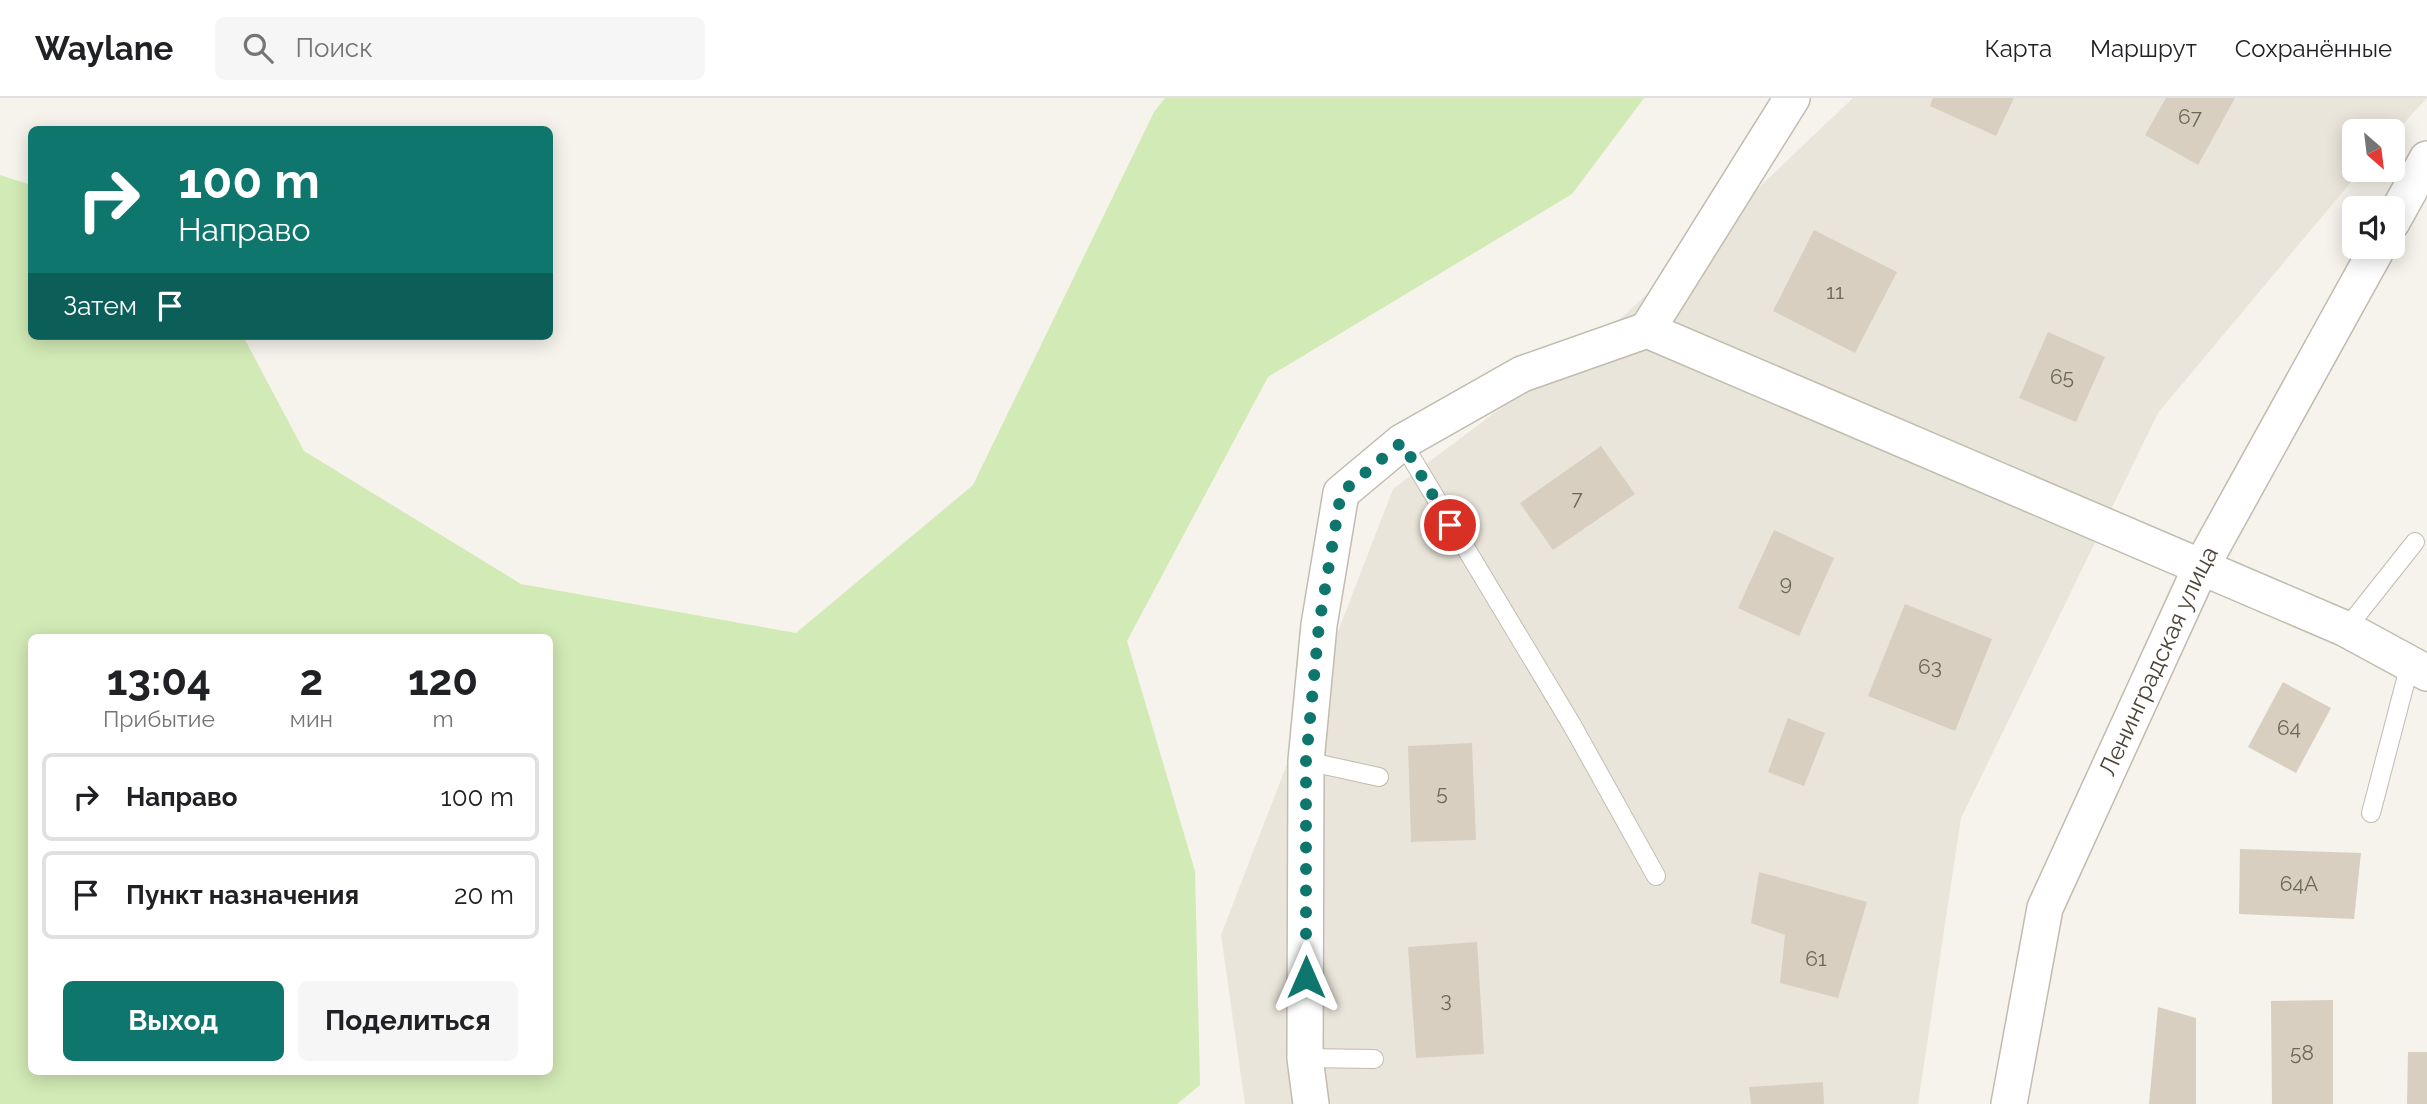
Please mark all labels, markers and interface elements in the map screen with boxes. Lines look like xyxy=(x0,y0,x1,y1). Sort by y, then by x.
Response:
search box xyxy=(215,17,705,80)
text: Waylane xyxy=(35,29,173,68)
icon: search xyxy=(239,29,277,67)
text: Поиск xyxy=(295,33,373,63)
text: Карта xyxy=(1984,34,2052,63)
text: Маршрут xyxy=(2090,34,2197,63)
text: Сохранённые xyxy=(2235,34,2392,63)
house number: 67 xyxy=(2178,104,2203,129)
north arrow xyxy=(2342,119,2404,182)
map controls xyxy=(2342,119,2405,259)
text: 100 m xyxy=(178,152,320,209)
icon: right xyxy=(63,154,154,245)
button: sound xyxy=(2342,196,2405,259)
text: Направо xyxy=(178,211,310,248)
house number: 11 xyxy=(1826,279,1844,304)
icon: arrive xyxy=(151,287,189,325)
text: Затем xyxy=(63,291,137,321)
house number: 65 xyxy=(2050,364,2074,389)
house number: 7 xyxy=(1571,485,1583,510)
pin xyxy=(1420,495,1480,555)
icon: arrive xyxy=(1431,506,1469,544)
street label: Ленинградская улица xyxy=(2092,541,2224,780)
house number: 9 xyxy=(1780,570,1792,595)
house number: 63 xyxy=(1918,654,1942,679)
text: 13:04 xyxy=(107,656,211,705)
text: 2 xyxy=(300,656,323,705)
text: 120 xyxy=(408,656,478,705)
text: Прибытие xyxy=(103,705,215,732)
text: мин xyxy=(290,705,333,732)
text: m xyxy=(432,705,454,732)
house number: 64 xyxy=(2277,715,2301,740)
icon: right xyxy=(67,778,105,816)
house number: 5 xyxy=(1436,780,1448,805)
text: Направо xyxy=(126,782,237,812)
text: 100 m xyxy=(441,782,514,812)
house number: 64А xyxy=(2280,871,2318,896)
icon: arrive xyxy=(67,876,105,914)
text: Пункт назначения xyxy=(126,880,359,910)
text: 20 m xyxy=(454,880,514,910)
position arrow xyxy=(1269,940,1343,1014)
house number: 61 xyxy=(1805,946,1827,971)
button: Выход xyxy=(63,981,284,1061)
button: Поделиться xyxy=(298,981,518,1061)
house number: 3 xyxy=(1440,987,1452,1012)
house number: 58 xyxy=(2290,1040,2314,1065)

